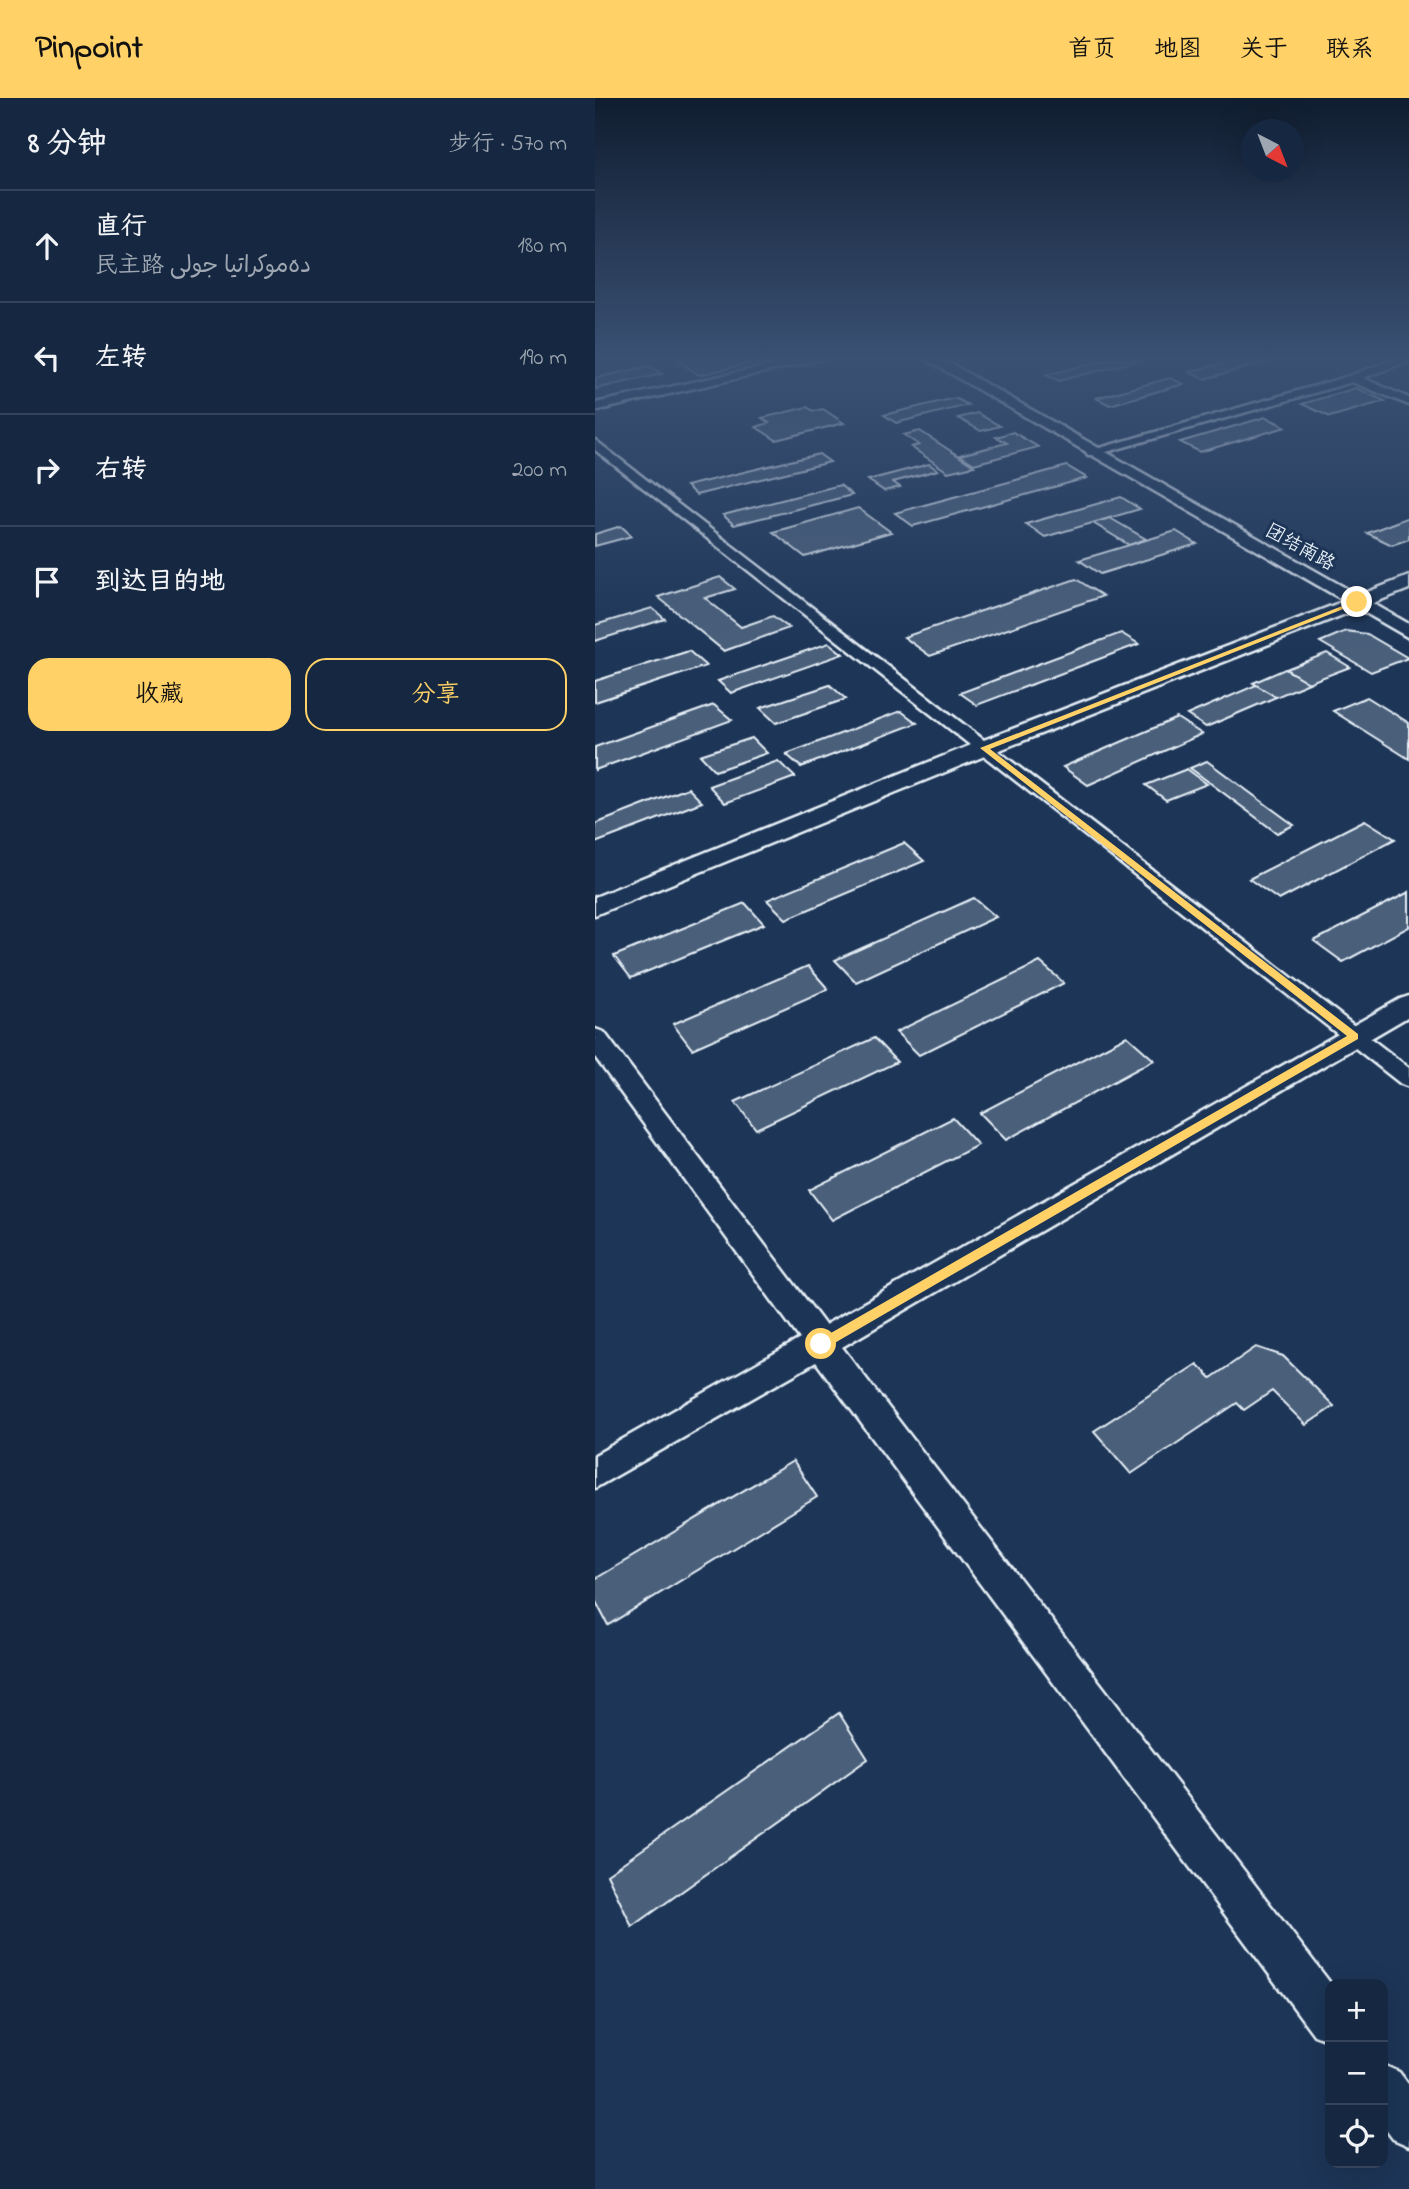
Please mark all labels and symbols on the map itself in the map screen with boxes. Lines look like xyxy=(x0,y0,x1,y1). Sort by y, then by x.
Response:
north arrow xyxy=(1241,119,1304,182)
street label: 团结南路 xyxy=(1260,518,1340,578)
route end xyxy=(1341,586,1372,617)
route start xyxy=(805,1328,836,1359)

